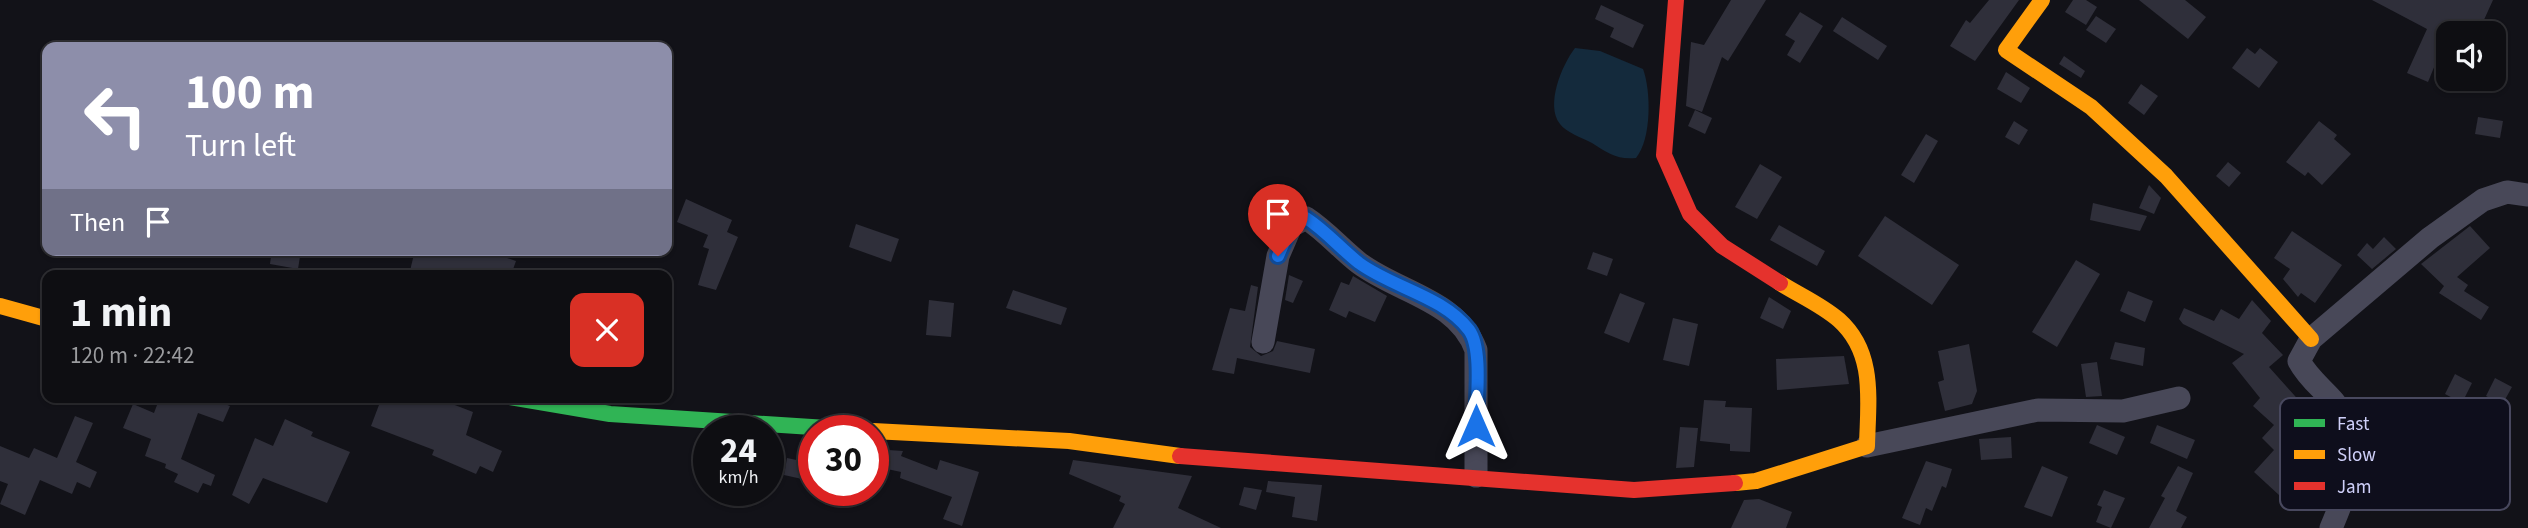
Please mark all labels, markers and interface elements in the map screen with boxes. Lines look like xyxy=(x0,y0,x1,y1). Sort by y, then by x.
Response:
map controls xyxy=(2436,21,2506,91)
button: sound xyxy=(2436,21,2506,91)
text: 100 m xyxy=(185,58,314,128)
icon: left xyxy=(70,70,161,161)
text: Turn left xyxy=(185,123,296,169)
pin xyxy=(1248,184,1308,256)
icon: arrive xyxy=(1259,195,1297,233)
icon: arrive xyxy=(139,203,177,241)
text: Then xyxy=(70,204,125,241)
text: 1 min xyxy=(70,283,172,343)
button: close xyxy=(570,293,644,367)
text: 120 m · 22:42 xyxy=(70,339,194,372)
position arrow xyxy=(1439,389,1513,463)
legend xyxy=(2280,398,2510,510)
text: Fast xyxy=(2337,411,2370,438)
speed limit sign: 30 xyxy=(798,415,889,506)
text: 24 xyxy=(720,426,757,476)
text: Slow xyxy=(2337,442,2376,469)
text: km/h xyxy=(719,465,758,490)
text: Jam xyxy=(2337,474,2371,501)

